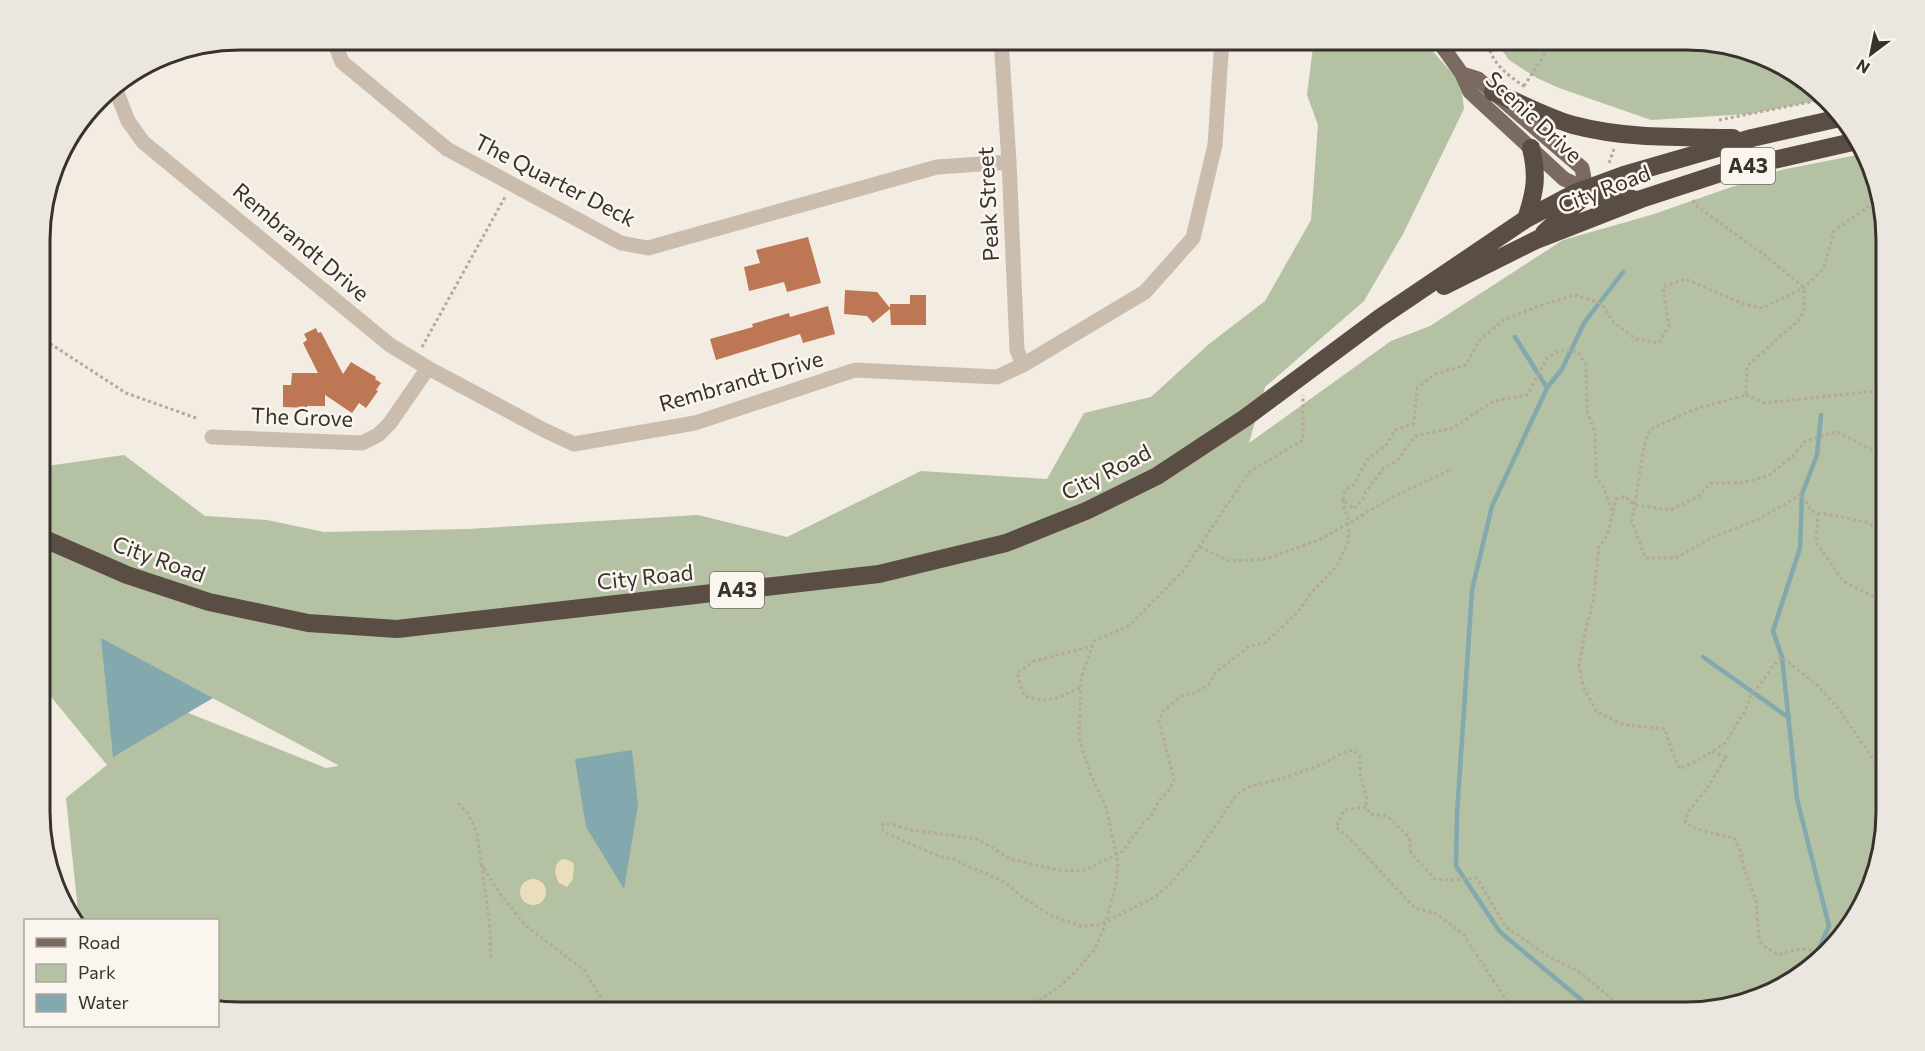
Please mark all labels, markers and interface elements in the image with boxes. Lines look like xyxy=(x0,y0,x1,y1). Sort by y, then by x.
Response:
north arrow xyxy=(1841,24,1901,84)
text: N xyxy=(1853,56,1873,78)
street label: Scenic Drive xyxy=(1481,65,1588,168)
street label: The Quarter Deck xyxy=(470,127,640,232)
street label: Peak Street xyxy=(971,146,1004,262)
road number: A43 xyxy=(1721,148,1775,184)
street label: City Road xyxy=(1554,159,1654,218)
street label: Rembrandt Drive xyxy=(228,177,375,306)
street label: Rembrandt Drive xyxy=(656,344,826,417)
street label: The Grove xyxy=(250,401,354,432)
street label: City Road xyxy=(1057,438,1155,506)
street label: City Road xyxy=(109,529,209,588)
street label: City Road xyxy=(595,558,694,595)
road number: A43 xyxy=(710,572,764,608)
legend xyxy=(24,919,219,1027)
text: Road xyxy=(78,931,120,953)
text: Park xyxy=(78,961,116,983)
text: Water xyxy=(78,991,129,1013)

